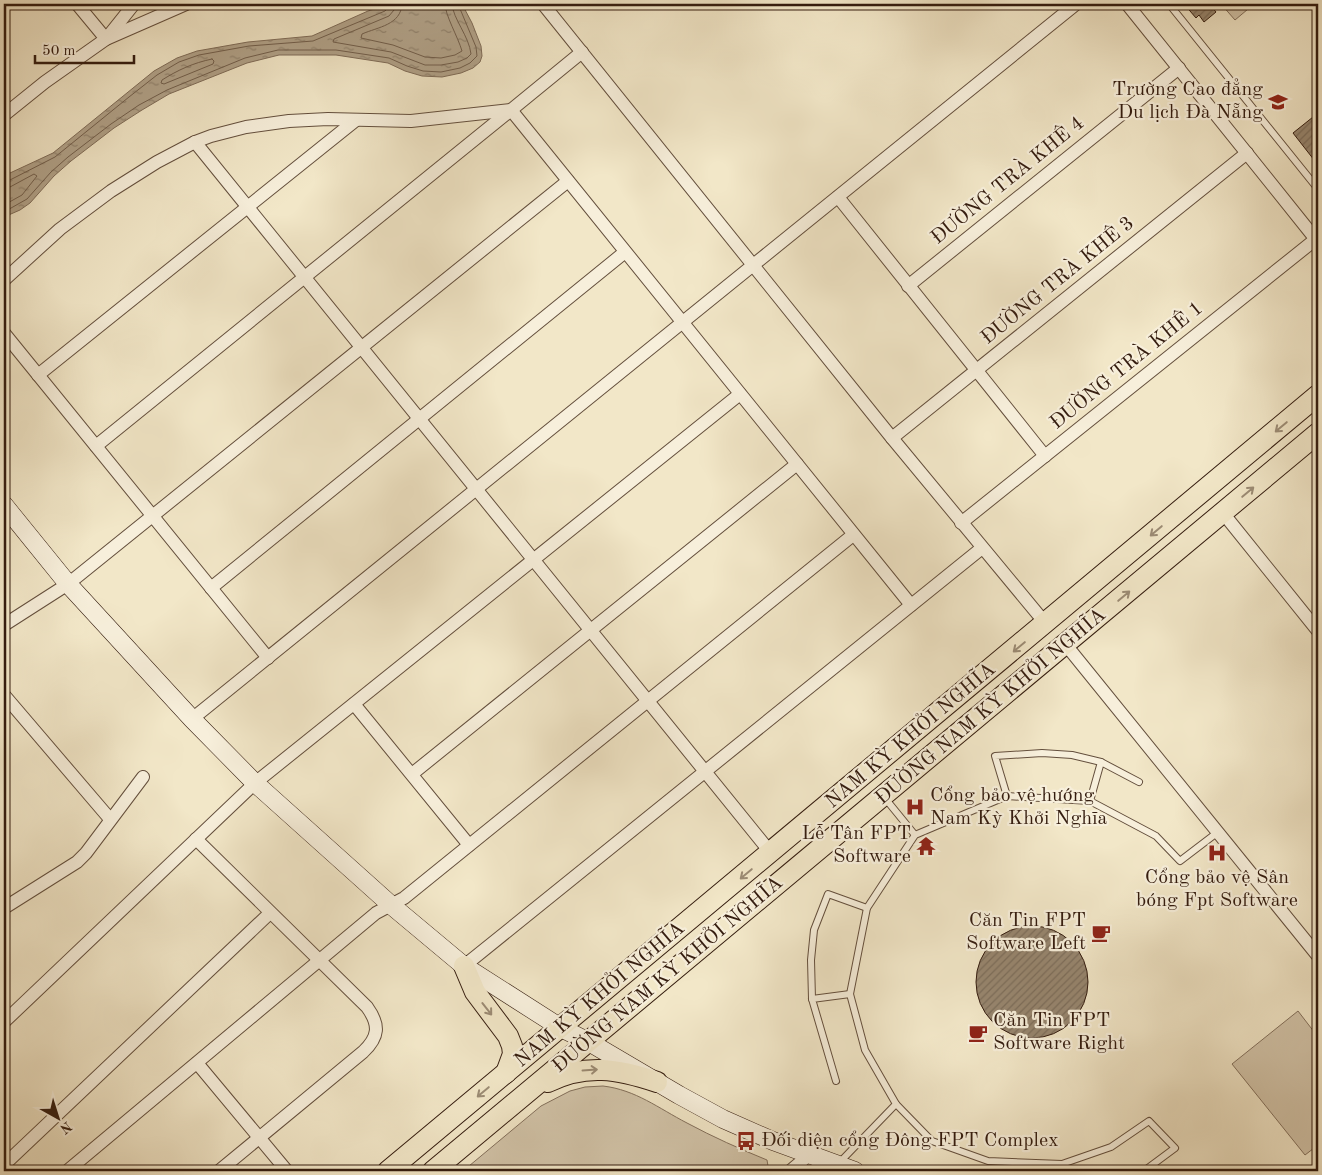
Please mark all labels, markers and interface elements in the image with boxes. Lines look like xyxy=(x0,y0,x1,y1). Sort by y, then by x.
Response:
scale bar xyxy=(35,32,134,64)
text: 50 m xyxy=(42,44,76,59)
place label: Trường Cao đẳng Du lịch Đà Nẵng xyxy=(1112,78,1263,123)
school or university icon: Trường Cao đẳng Du lịch Đà Nẵng xyxy=(1267,91,1289,113)
street label: ĐƯỜNG TRÀ KHÊ 4 xyxy=(925,110,1088,249)
street label: ĐƯỜNG TRÀ KHÊ 3 xyxy=(975,210,1138,349)
street label: ĐƯỜNG TRÀ KHÊ 1 xyxy=(1044,295,1207,434)
one-way arrow xyxy=(1275,421,1288,432)
one-way arrow xyxy=(1242,486,1255,497)
one-way arrow xyxy=(1150,526,1163,537)
one-way arrow xyxy=(1117,590,1130,602)
street label: ĐƯỜNG NAM KỲ KHỞI NGHĨA xyxy=(871,603,1111,811)
one-way arrow xyxy=(1012,641,1025,653)
street label: NAM KỲ KHỞI NGHĨA xyxy=(821,658,1001,814)
place label: Cổng bảo vệ hướng Nam Kỳ Khởi Nghĩa xyxy=(930,785,1107,829)
hospital icon: Cổng bảo vệ hướng Nam Kỳ Khởi Nghĩa xyxy=(904,796,926,818)
place label: Lễ Tân FPT Software xyxy=(802,823,911,867)
temple icon: Lễ Tân FPT Software xyxy=(915,835,937,857)
hospital icon: Cổng bảo vệ Sân bóng Fpt Software xyxy=(1206,842,1228,864)
place label: Cổng bảo vệ Sân bóng Fpt Software xyxy=(1136,867,1298,911)
one-way arrow xyxy=(740,869,753,880)
street label: ĐƯỜNG NAM KỲ KHỞI NGHĨA xyxy=(548,871,788,1079)
place label: Căn Tin FPT Software Left xyxy=(966,911,1086,954)
street label: NAM KỲ KHỞI NGHĨA xyxy=(510,917,690,1073)
cafe icon: Căn Tin FPT Software Left xyxy=(1090,922,1112,944)
one-way arrow xyxy=(482,1002,492,1016)
place label: Căn Tin FPT Software Right xyxy=(993,1011,1125,1054)
cafe icon: Căn Tin FPT Software Right xyxy=(967,1022,989,1044)
one-way arrow xyxy=(581,1066,597,1075)
one-way arrow xyxy=(476,1087,489,1098)
north arrow xyxy=(32,1092,82,1142)
text: N xyxy=(57,1119,74,1136)
bus stop icon: Đối diện cổng Đông FPT Complex xyxy=(735,1130,757,1152)
place label: Đối diện cổng Đông FPT Complex xyxy=(761,1130,1059,1151)

